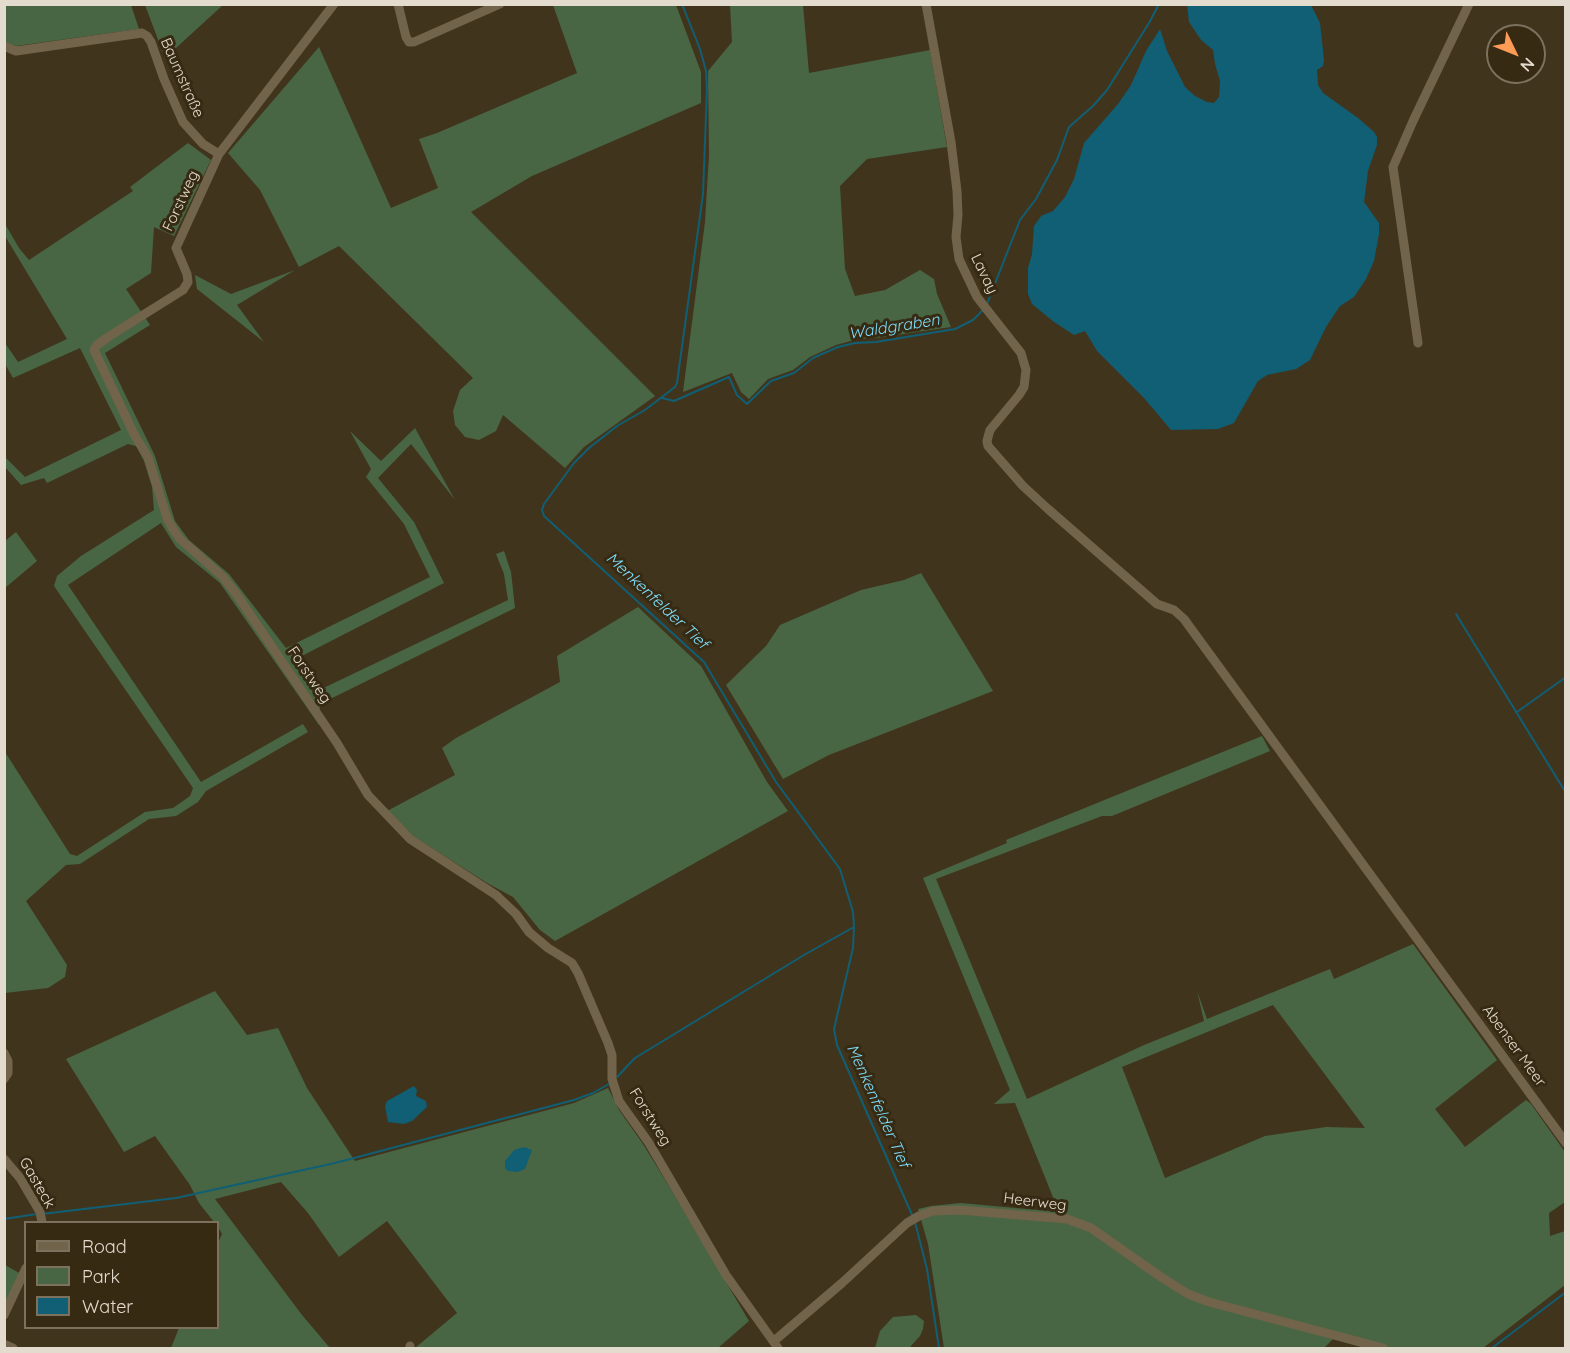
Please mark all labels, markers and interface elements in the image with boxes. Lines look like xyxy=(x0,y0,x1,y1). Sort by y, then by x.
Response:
north arrow xyxy=(1486,24,1546,84)
street label: Baumstraße xyxy=(156,35,208,121)
text: N xyxy=(1516,54,1539,76)
street label: Forstweg xyxy=(159,168,203,234)
street label: Lavay xyxy=(967,251,1001,297)
water label: Waldgraben xyxy=(847,310,941,344)
water label: Menkenfelder Tief xyxy=(602,549,712,653)
street label: Forstweg xyxy=(283,643,335,707)
street label: Abenser Meer xyxy=(1478,1002,1550,1090)
water label: Menkenfelder Tief xyxy=(842,1041,914,1171)
street label: Forstweg xyxy=(625,1085,675,1149)
street label: Gasteck xyxy=(15,1154,59,1212)
street label: Heerweg xyxy=(1002,1189,1068,1215)
legend xyxy=(24,1221,219,1329)
text: Road xyxy=(82,1235,127,1258)
text: Park xyxy=(82,1265,120,1288)
text: Water xyxy=(82,1295,133,1318)

